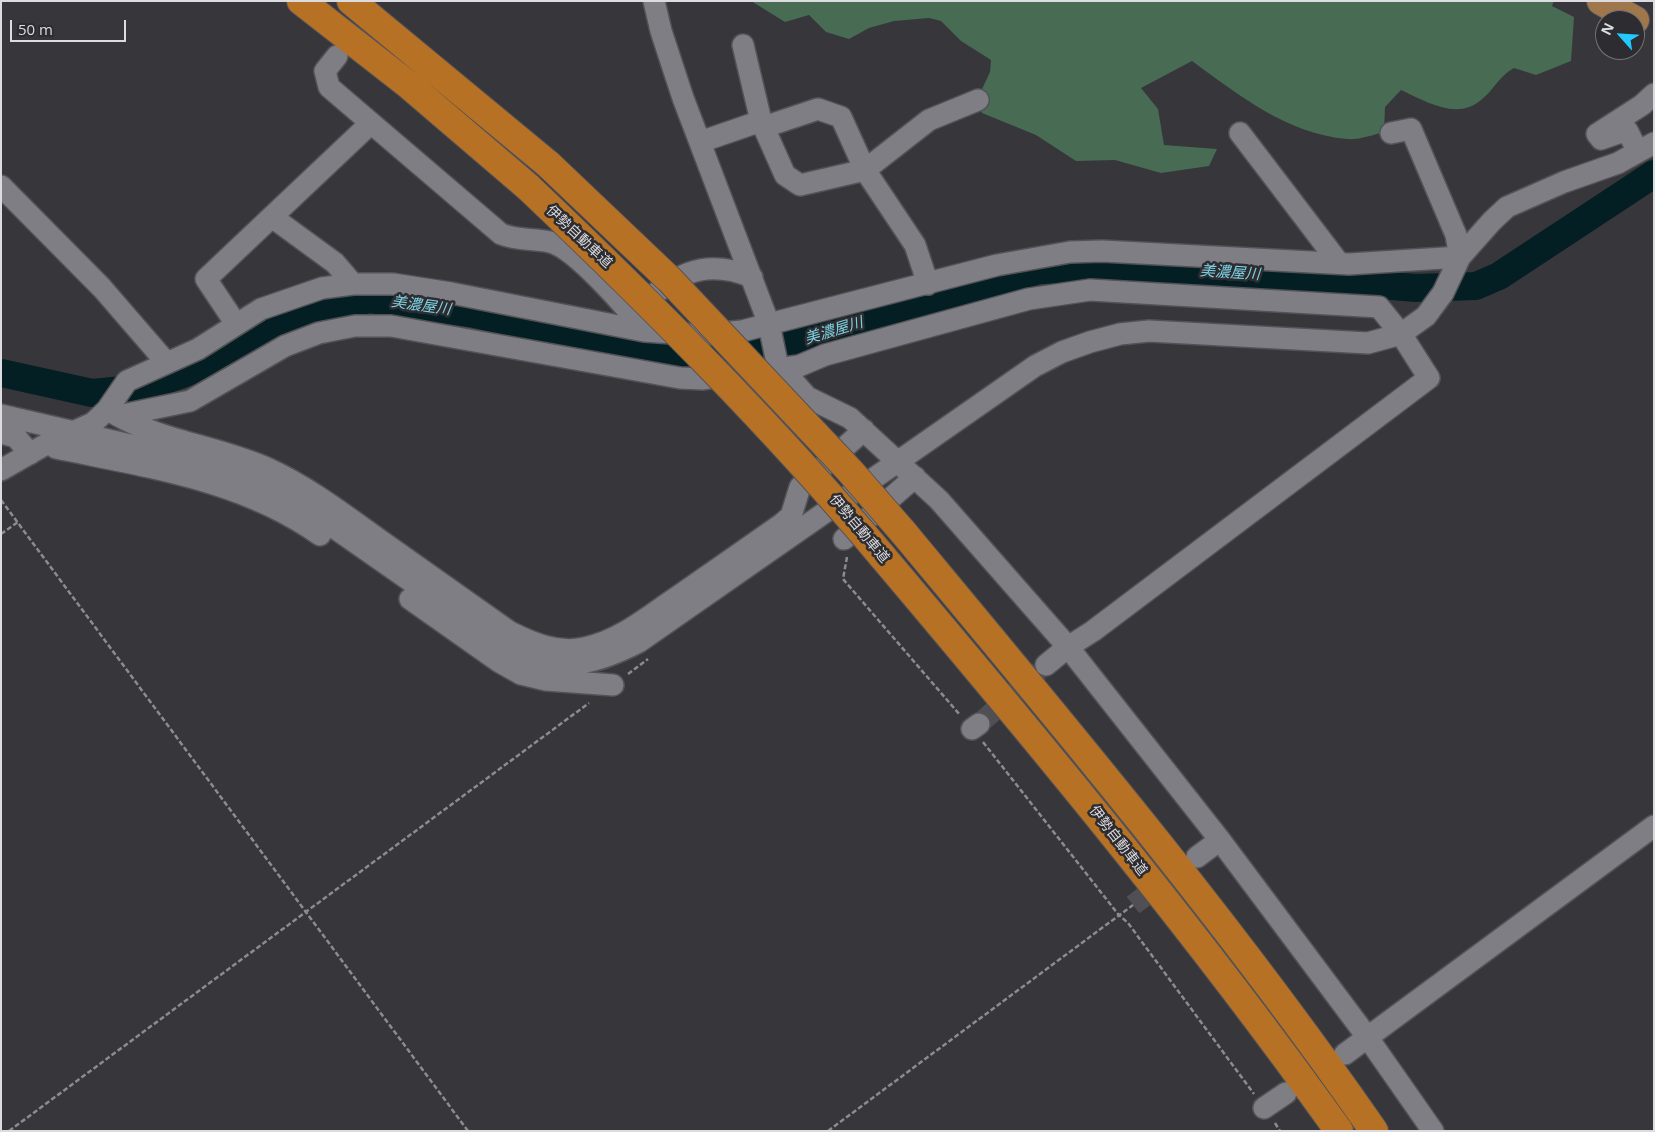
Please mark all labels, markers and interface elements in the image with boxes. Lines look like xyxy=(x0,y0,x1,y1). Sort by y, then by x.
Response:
scale bar xyxy=(12,10,129,42)
north arrow xyxy=(1595,10,1645,60)
text: 50 m xyxy=(18,19,53,39)
text: N xyxy=(1596,19,1618,38)
street label: 伊勢自動車道 xyxy=(543,202,615,272)
water label: 美濃屋川 xyxy=(1199,262,1261,284)
water label: 美濃屋川 xyxy=(390,293,452,319)
water label: 美濃屋川 xyxy=(803,314,865,348)
street label: 伊勢自動車道 xyxy=(826,491,892,567)
street label: 伊勢自動車道 xyxy=(1086,803,1150,879)

